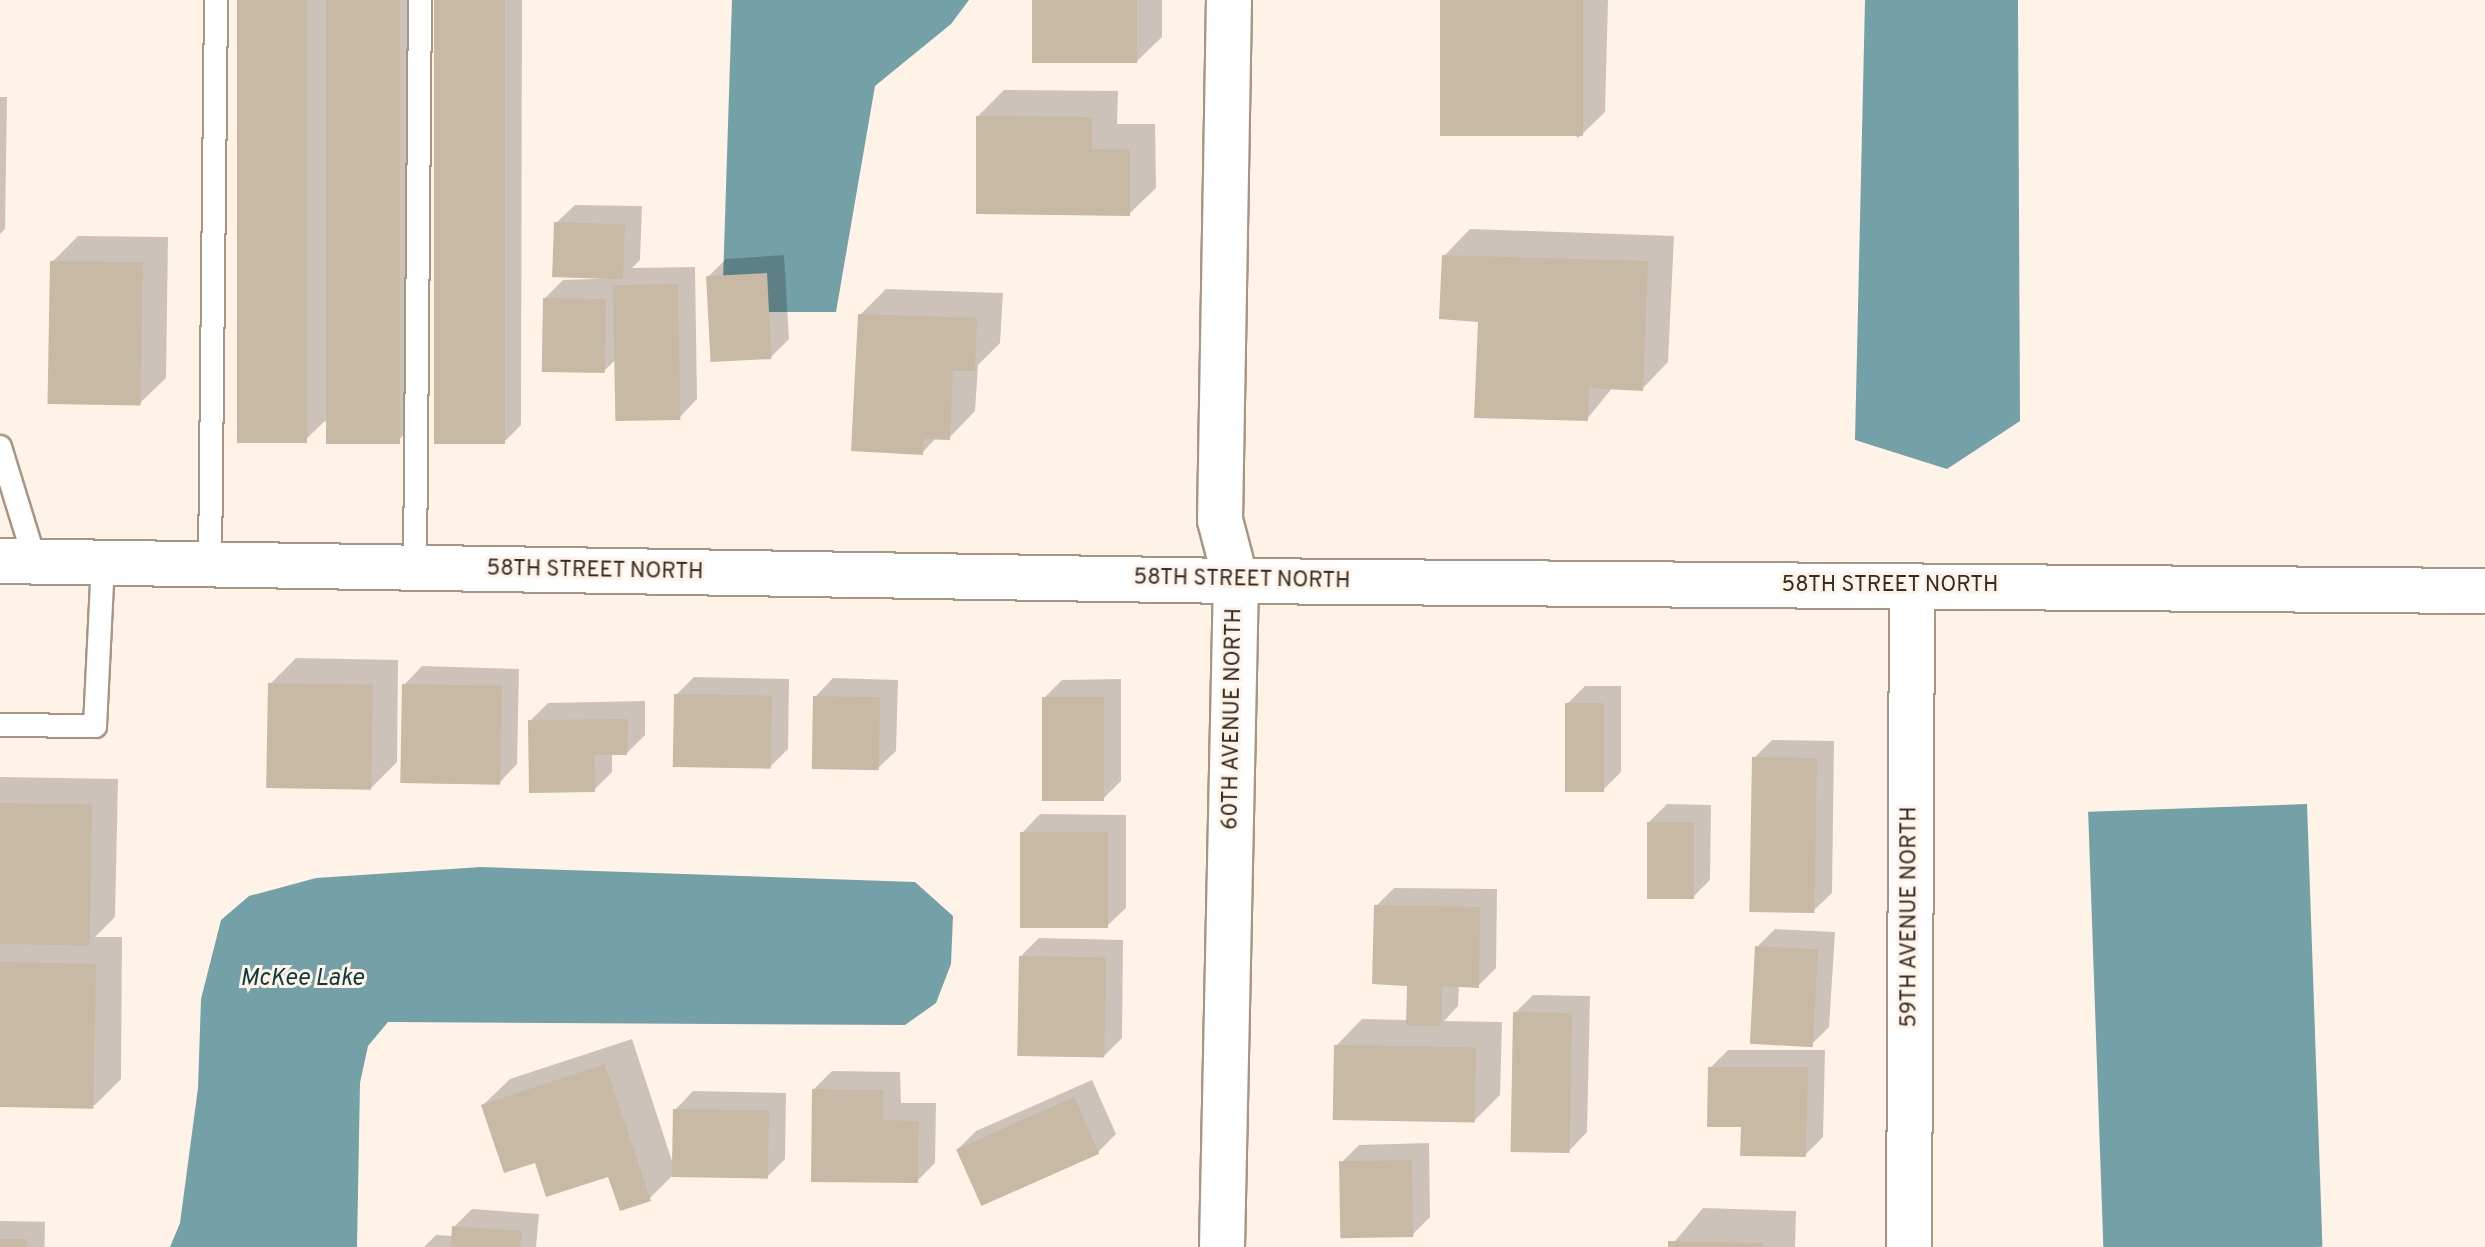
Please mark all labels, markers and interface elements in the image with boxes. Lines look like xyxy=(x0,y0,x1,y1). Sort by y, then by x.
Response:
street label: 58TH STREET NORTH xyxy=(486,556,704,586)
street label: 58TH STREET NORTH xyxy=(1133,565,1351,595)
street label: 58TH STREET NORTH xyxy=(1781,573,1999,599)
street label: 60TH AVENUE NORTH xyxy=(1218,607,1248,831)
street label: 59TH AVENUE NORTH xyxy=(1897,806,1923,1028)
water label: McKee Lake xyxy=(240,966,364,994)

